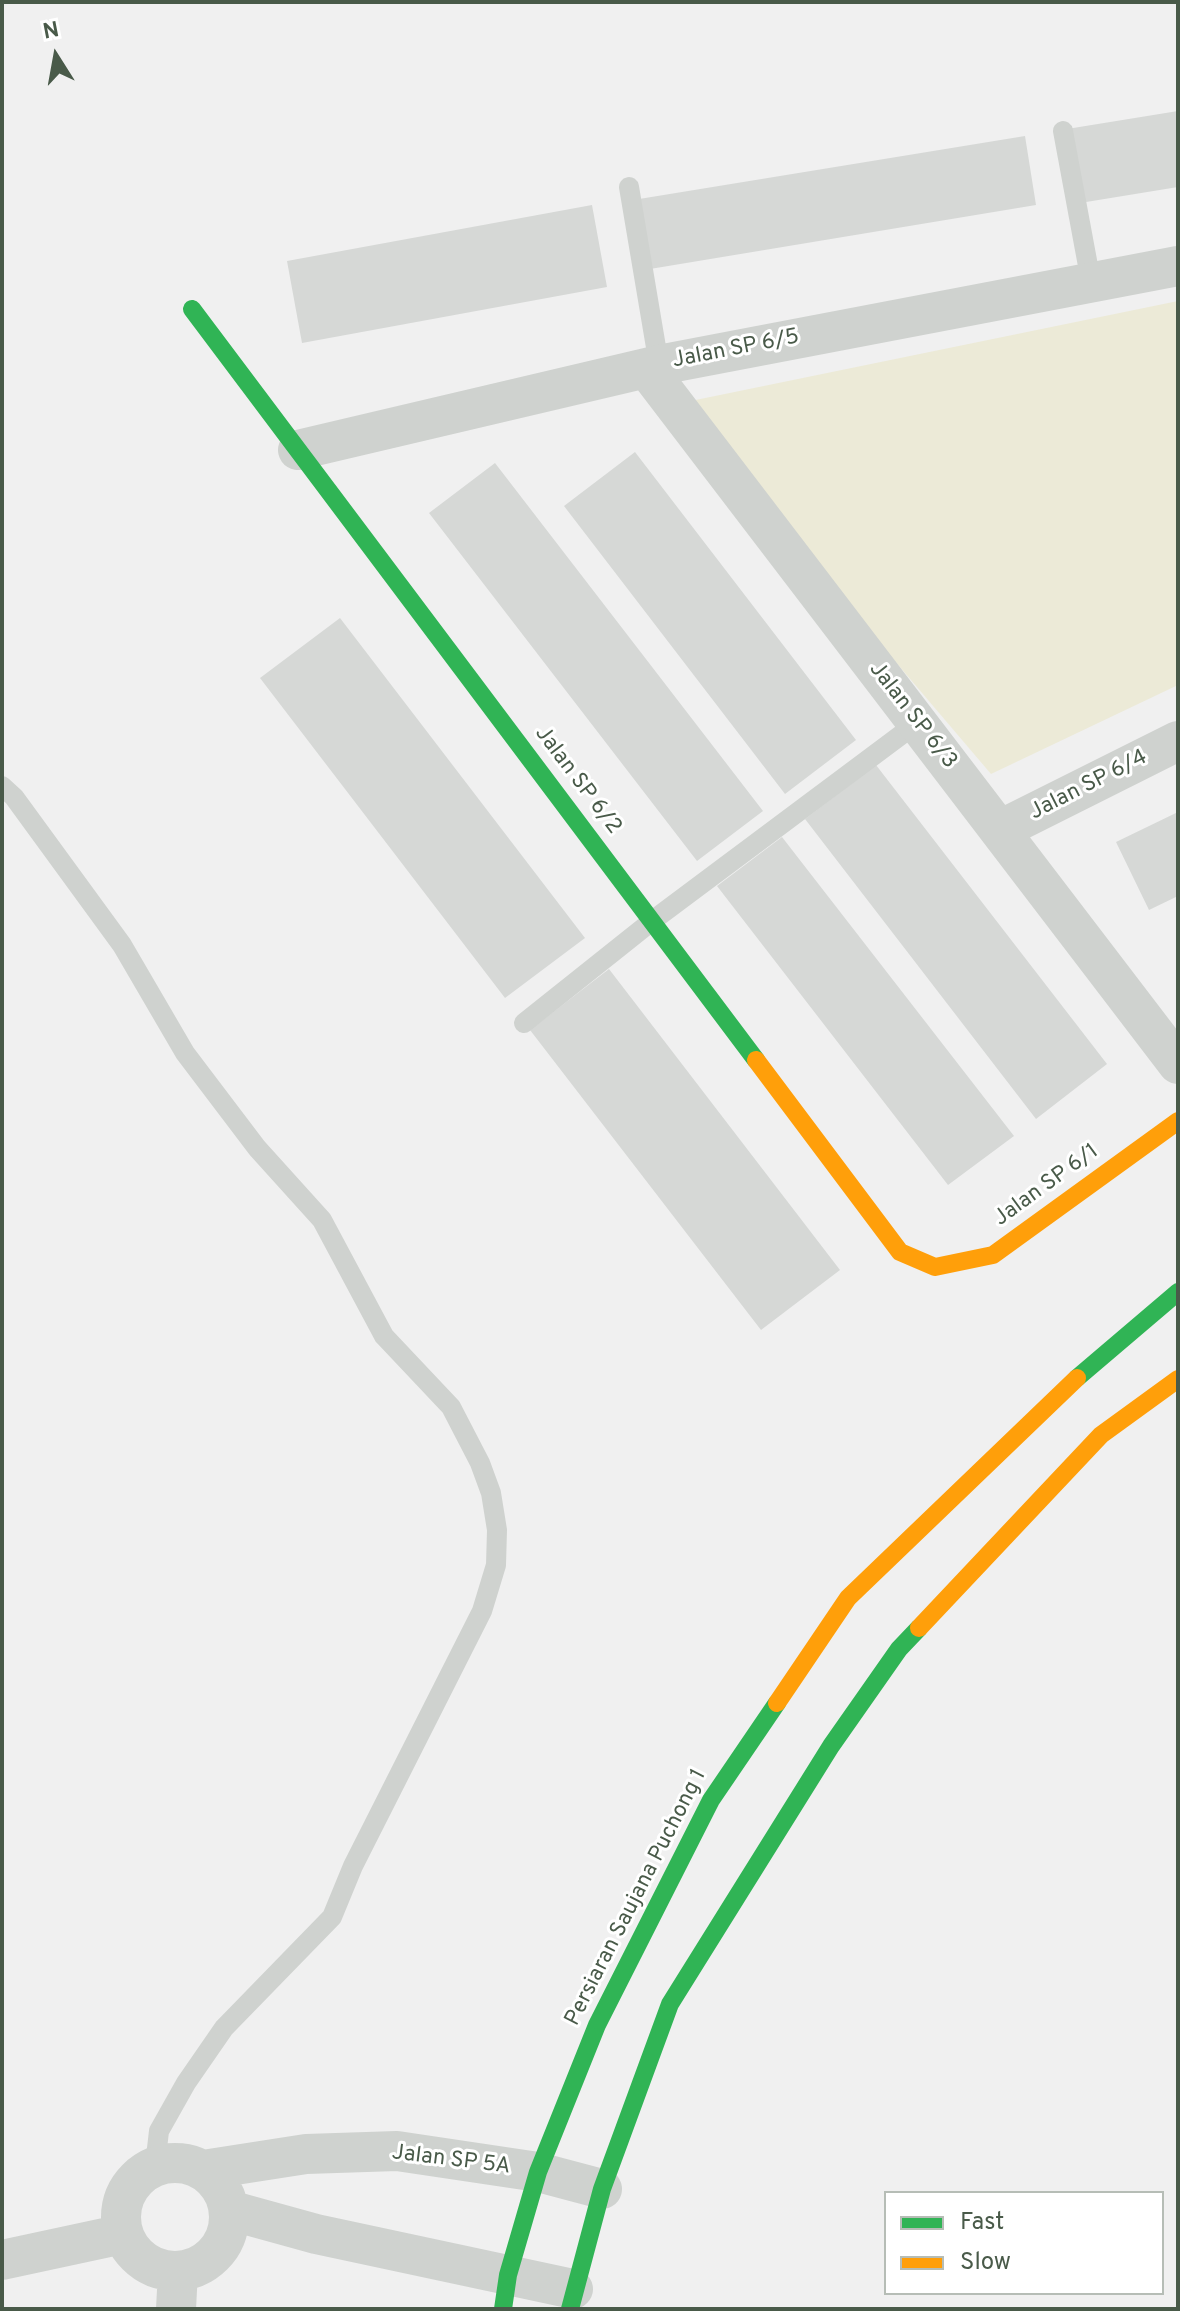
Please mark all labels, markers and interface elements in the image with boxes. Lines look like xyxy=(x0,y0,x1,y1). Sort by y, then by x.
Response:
north arrow xyxy=(16,16,96,96)
text: N xyxy=(41,17,62,47)
street label: Jalan SP 6/5 xyxy=(670,325,802,375)
street label: Jalan SP 6/3 xyxy=(862,657,962,775)
street label: Jalan SP 6/2 xyxy=(528,722,626,840)
street label: Jalan SP 6/4 xyxy=(1026,745,1152,827)
street label: Jalan SP 6/1 xyxy=(989,1139,1105,1233)
street label: Persiaran Saujana Puchong 1 xyxy=(561,1765,713,2031)
street label: Jalan SP 5A xyxy=(390,2141,512,2181)
legend xyxy=(884,2191,1164,2295)
text: Fast xyxy=(960,2208,1004,2238)
text: Slow xyxy=(960,2248,1011,2278)

